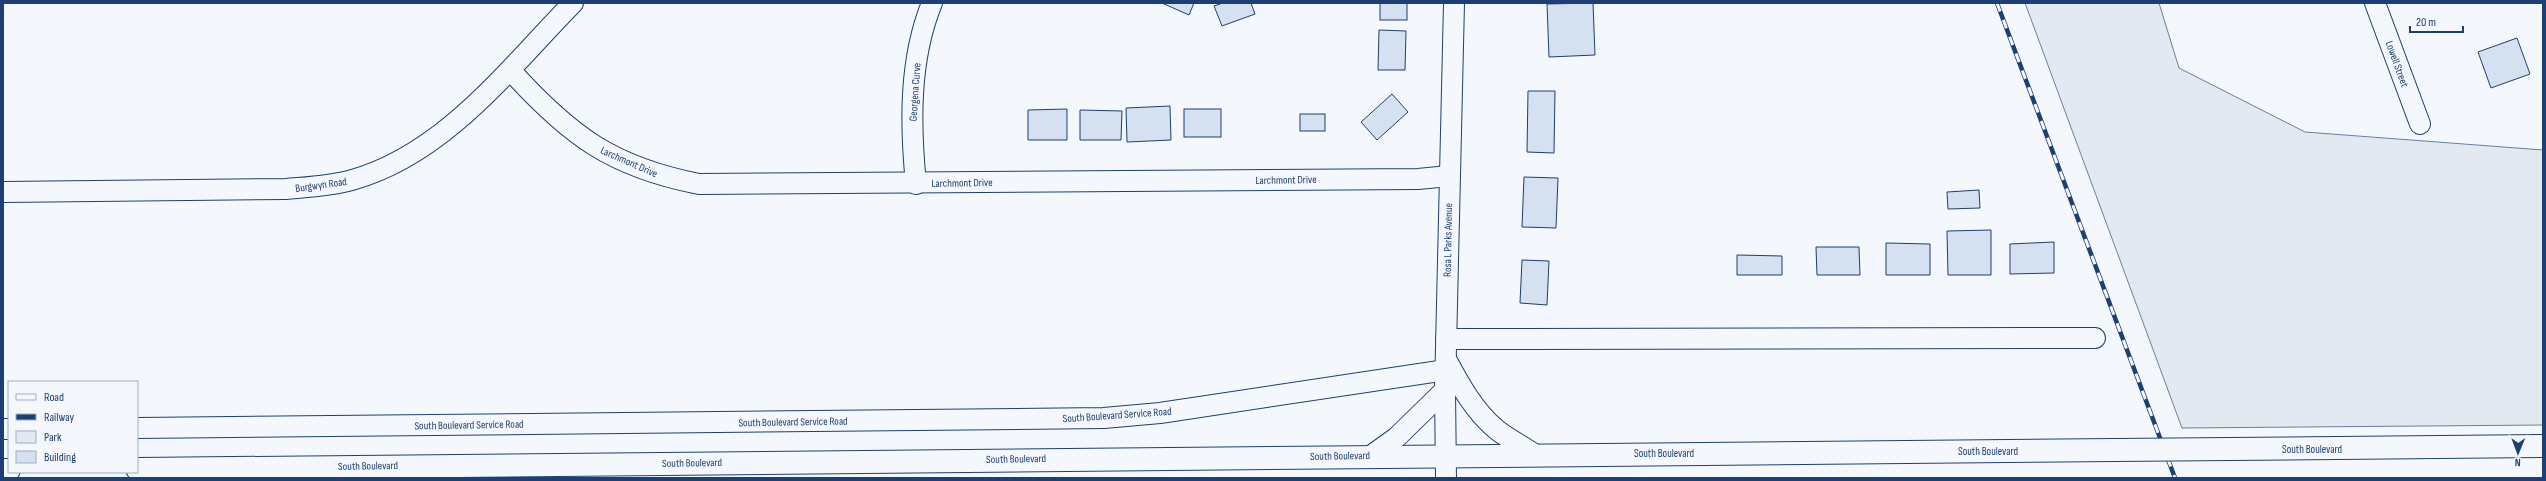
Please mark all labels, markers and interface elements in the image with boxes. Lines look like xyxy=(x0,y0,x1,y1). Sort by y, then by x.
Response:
scale bar xyxy=(2410,8,2463,34)
text: 20 m xyxy=(2416,15,2436,30)
street label: Lowell Street xyxy=(2383,39,2412,89)
street label: Georgena Curve xyxy=(906,62,924,122)
street label: Larchmont Drive xyxy=(598,144,660,180)
street label: Larchmont Drive xyxy=(1255,173,1317,187)
street label: Burgwyn Road xyxy=(294,175,348,195)
street label: Larchmont Drive xyxy=(931,176,993,190)
street label: Rosa L Parks Avenue xyxy=(1441,203,1455,277)
legend xyxy=(8,381,138,473)
text: Road xyxy=(44,390,64,405)
street label: South Boulevard Service Road xyxy=(1062,405,1172,425)
text: Railway xyxy=(44,410,75,425)
street label: South Boulevard Service Road xyxy=(738,415,848,429)
street label: South Boulevard Service Road xyxy=(414,418,524,432)
text: Park xyxy=(44,430,62,445)
north arrow xyxy=(2498,433,2538,473)
street label: South Boulevard xyxy=(2282,443,2342,456)
street label: South Boulevard xyxy=(1958,445,2018,458)
street label: South Boulevard xyxy=(1634,447,1694,460)
street label: South Boulevard xyxy=(1310,449,1371,463)
text: Building xyxy=(44,450,76,465)
street label: South Boulevard xyxy=(986,452,1047,466)
street label: South Boulevard xyxy=(662,456,723,470)
text: N xyxy=(2515,456,2521,469)
street label: South Boulevard xyxy=(338,459,399,473)

